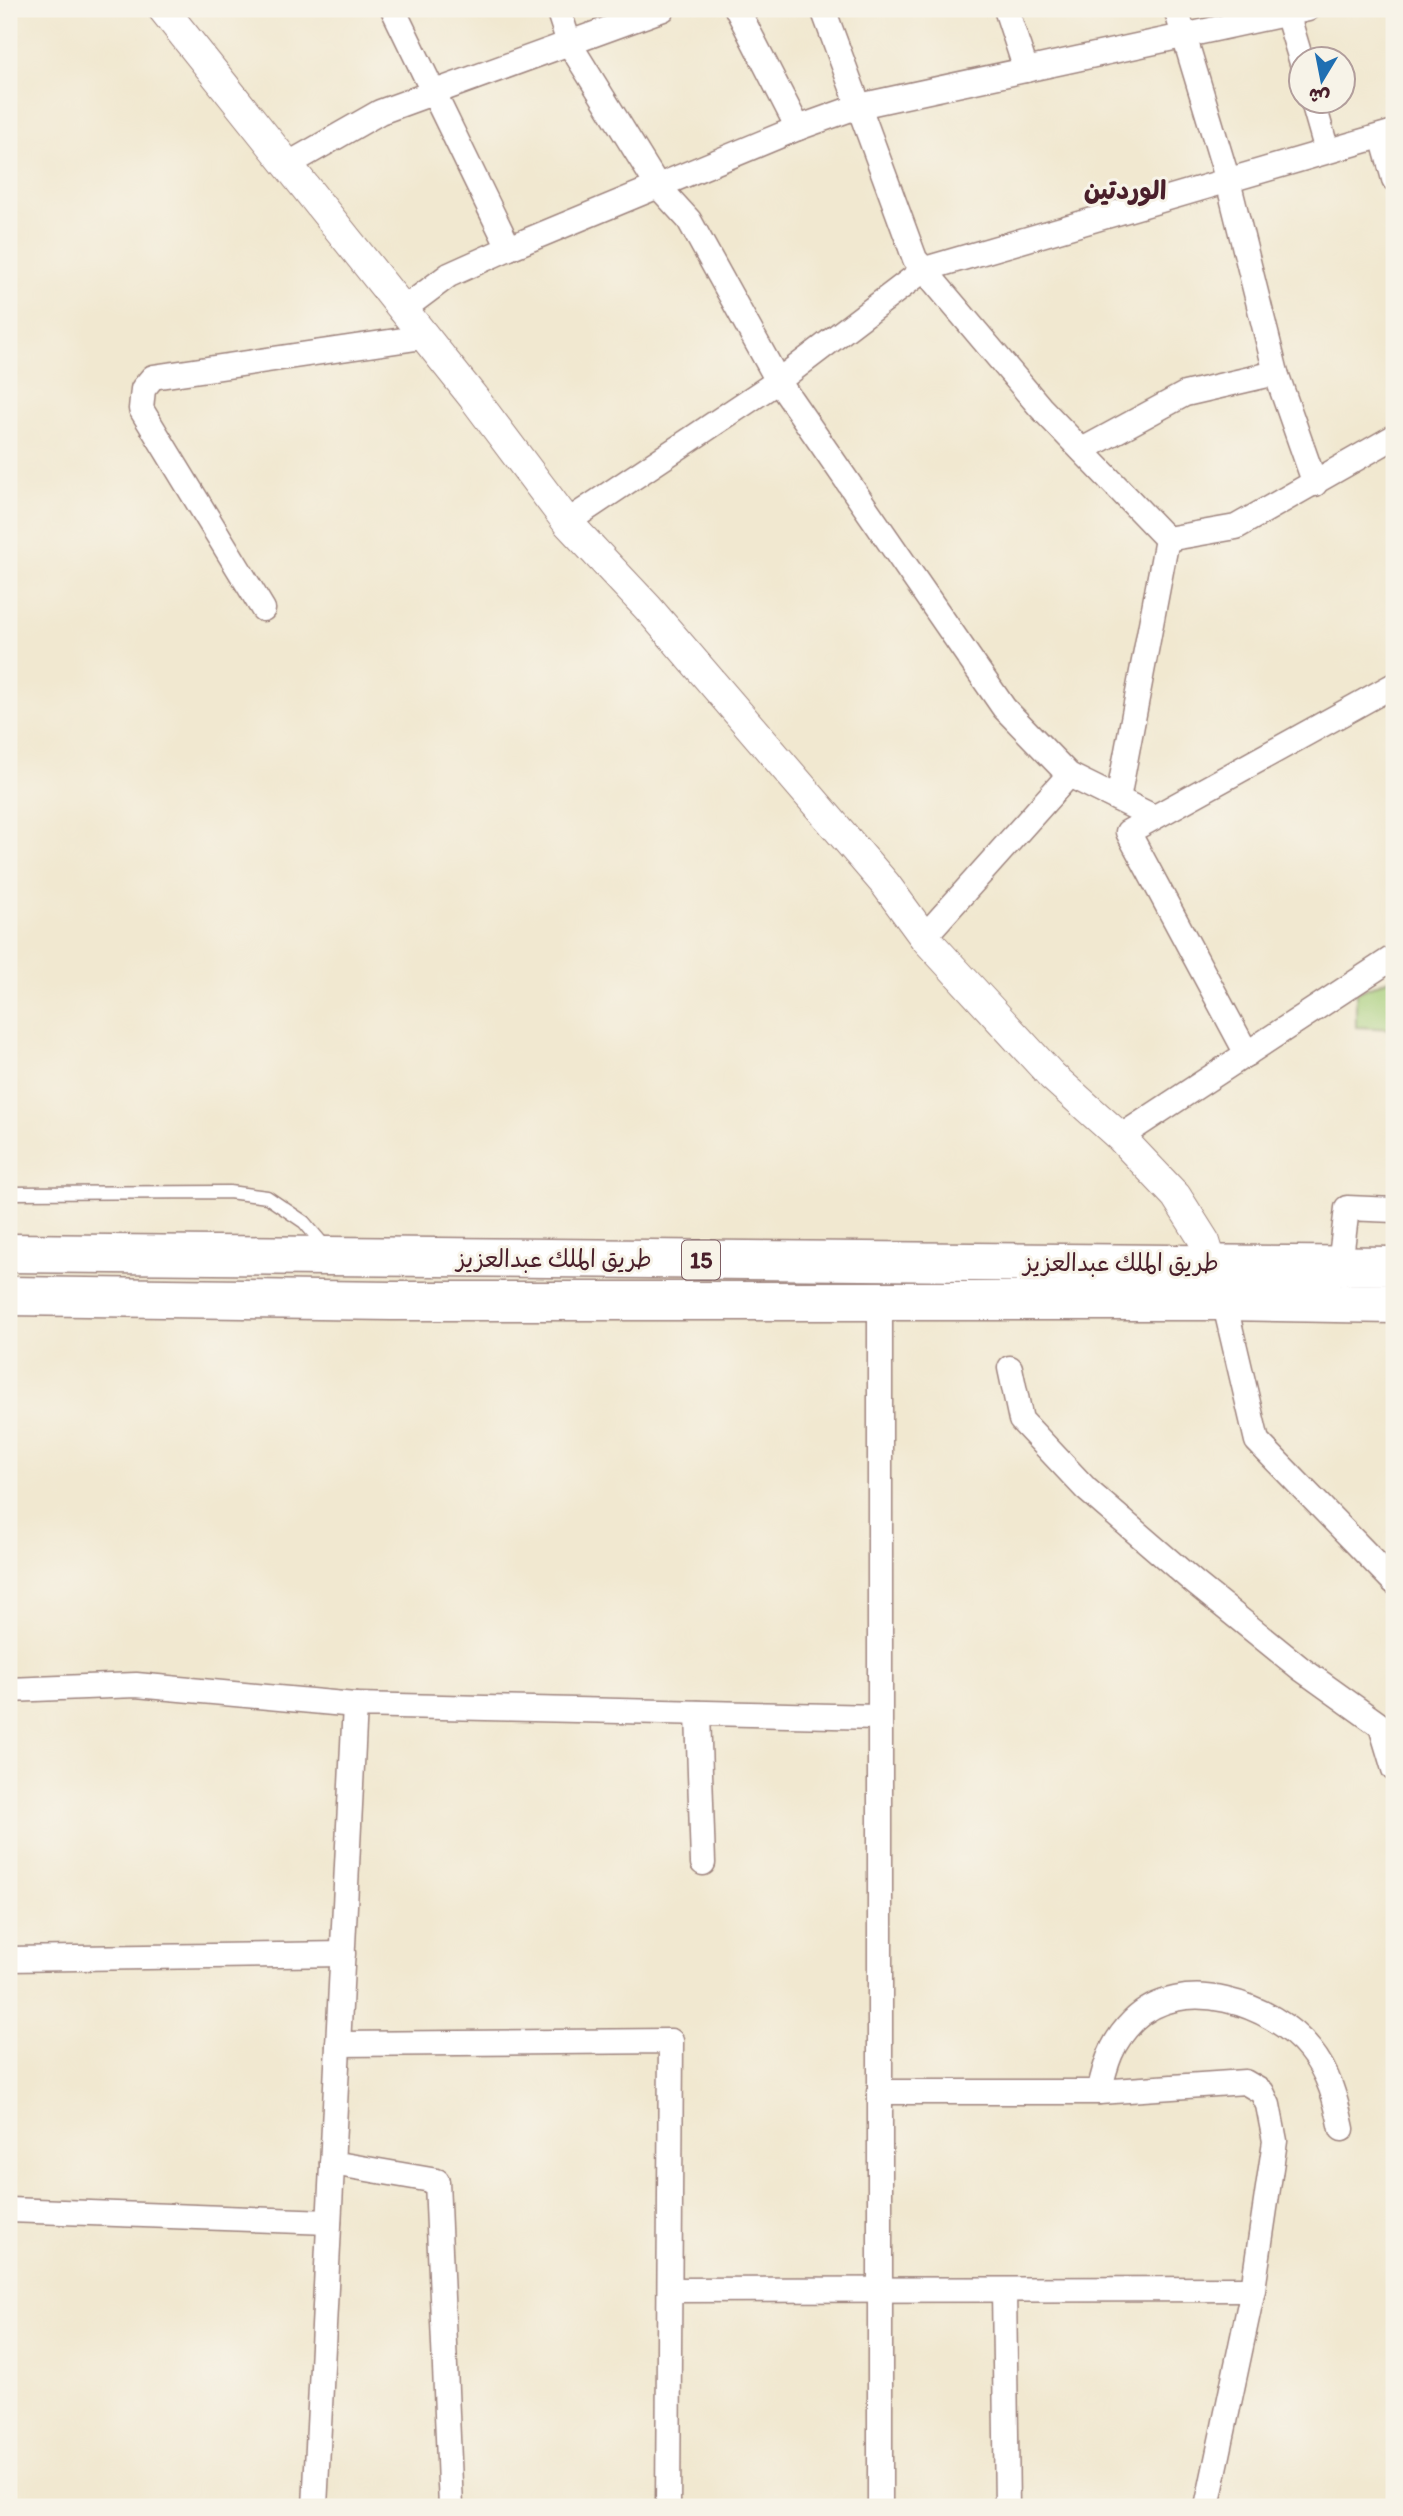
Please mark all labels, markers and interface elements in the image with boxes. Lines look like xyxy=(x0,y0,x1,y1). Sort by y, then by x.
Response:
north arrow xyxy=(1288,46,1358,116)
text: ش xyxy=(1307,83,1331,109)
district label: الوردتين xyxy=(1084,174,1166,207)
road number: 15 xyxy=(682,1240,720,1280)
street label: طريق الملك عبدالعزيز xyxy=(454,1244,652,1273)
street label: طريق الملك عبدالعزيز xyxy=(1021,1248,1219,1277)

